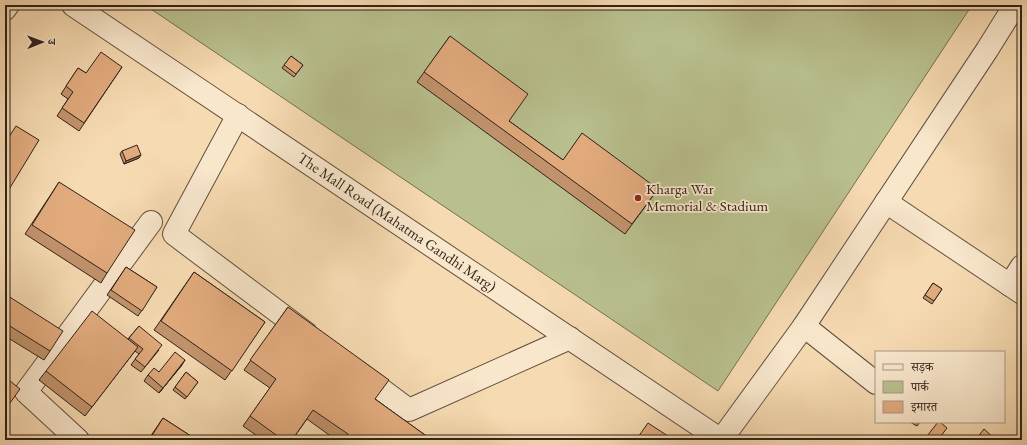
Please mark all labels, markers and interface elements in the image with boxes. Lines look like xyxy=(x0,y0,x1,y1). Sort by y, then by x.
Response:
north arrow xyxy=(22,22,62,62)
text: उ xyxy=(45,38,59,46)
street label: The Mall Road (Mahatma Gandhi Marg) xyxy=(294,148,501,296)
place label: Kharga War Memorial & Stadium xyxy=(646,179,769,215)
marker: Kharga War Memorial & Stadium xyxy=(633,193,643,203)
legend xyxy=(875,351,1005,423)
text: सड़क xyxy=(910,359,935,375)
text: पार्क xyxy=(910,379,930,395)
text: इमारत xyxy=(910,399,938,415)

